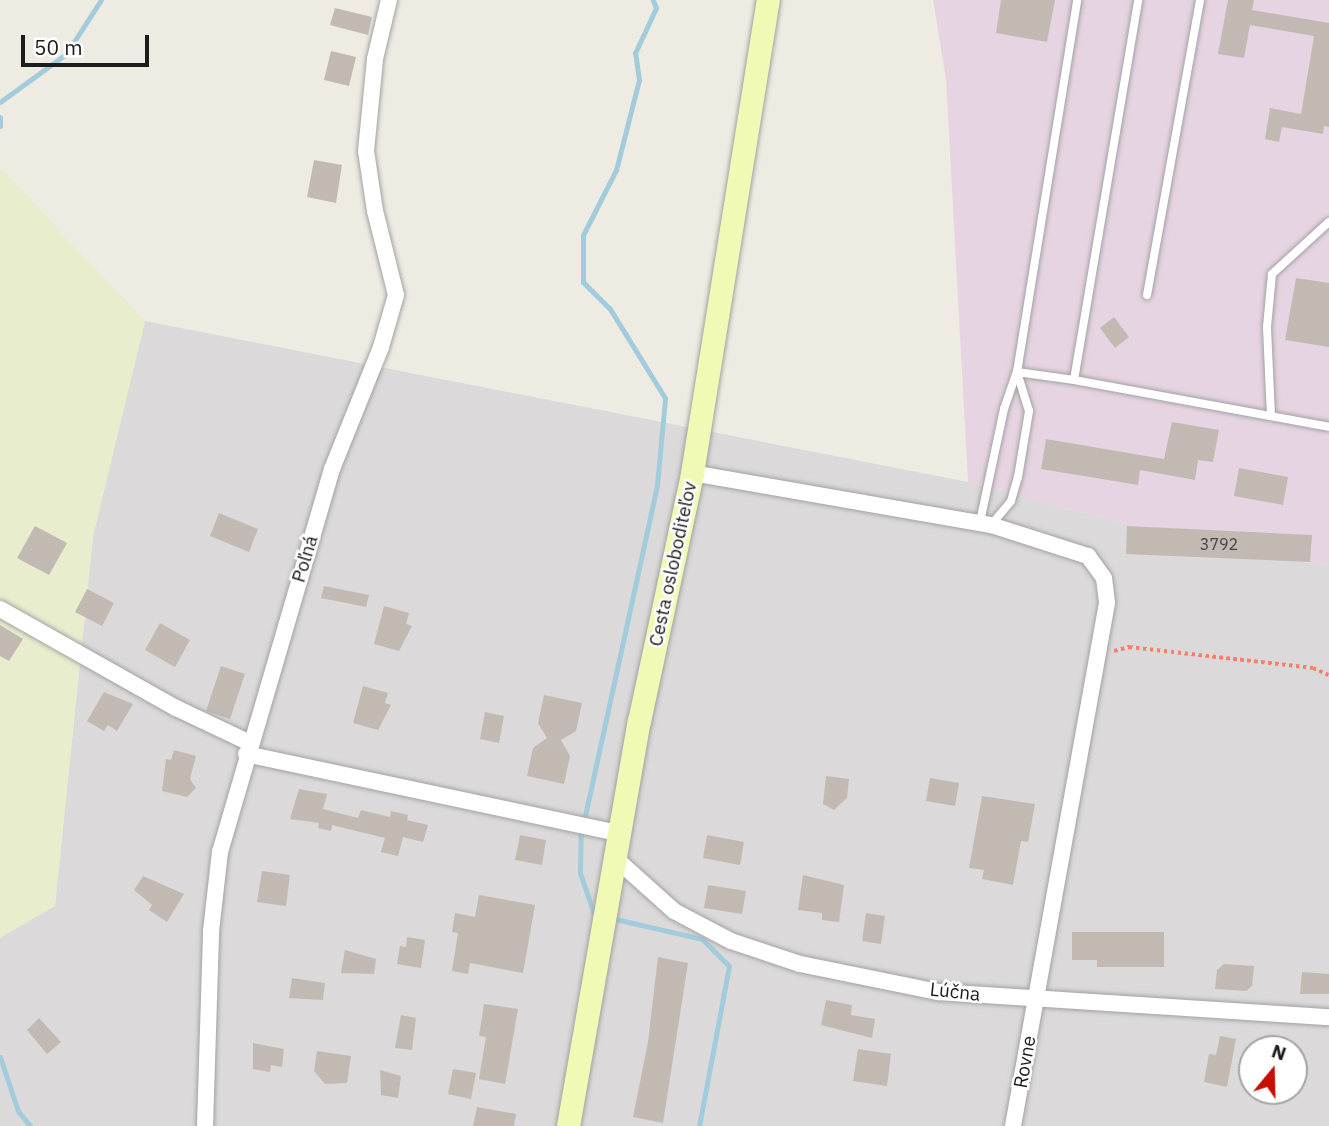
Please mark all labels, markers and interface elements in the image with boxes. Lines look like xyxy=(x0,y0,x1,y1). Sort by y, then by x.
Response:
scale bar xyxy=(24,21,152,65)
text: 50 m xyxy=(34,33,83,61)
street label: Cesta osloboditeľov xyxy=(644,480,702,648)
street label: Poľná xyxy=(287,533,323,585)
house number: 3792 xyxy=(1200,534,1238,554)
street label: Lúčna xyxy=(929,978,981,1006)
street label: Rovne xyxy=(1009,1034,1041,1090)
north arrow xyxy=(1238,1035,1308,1105)
text: N xyxy=(1269,1038,1290,1066)

